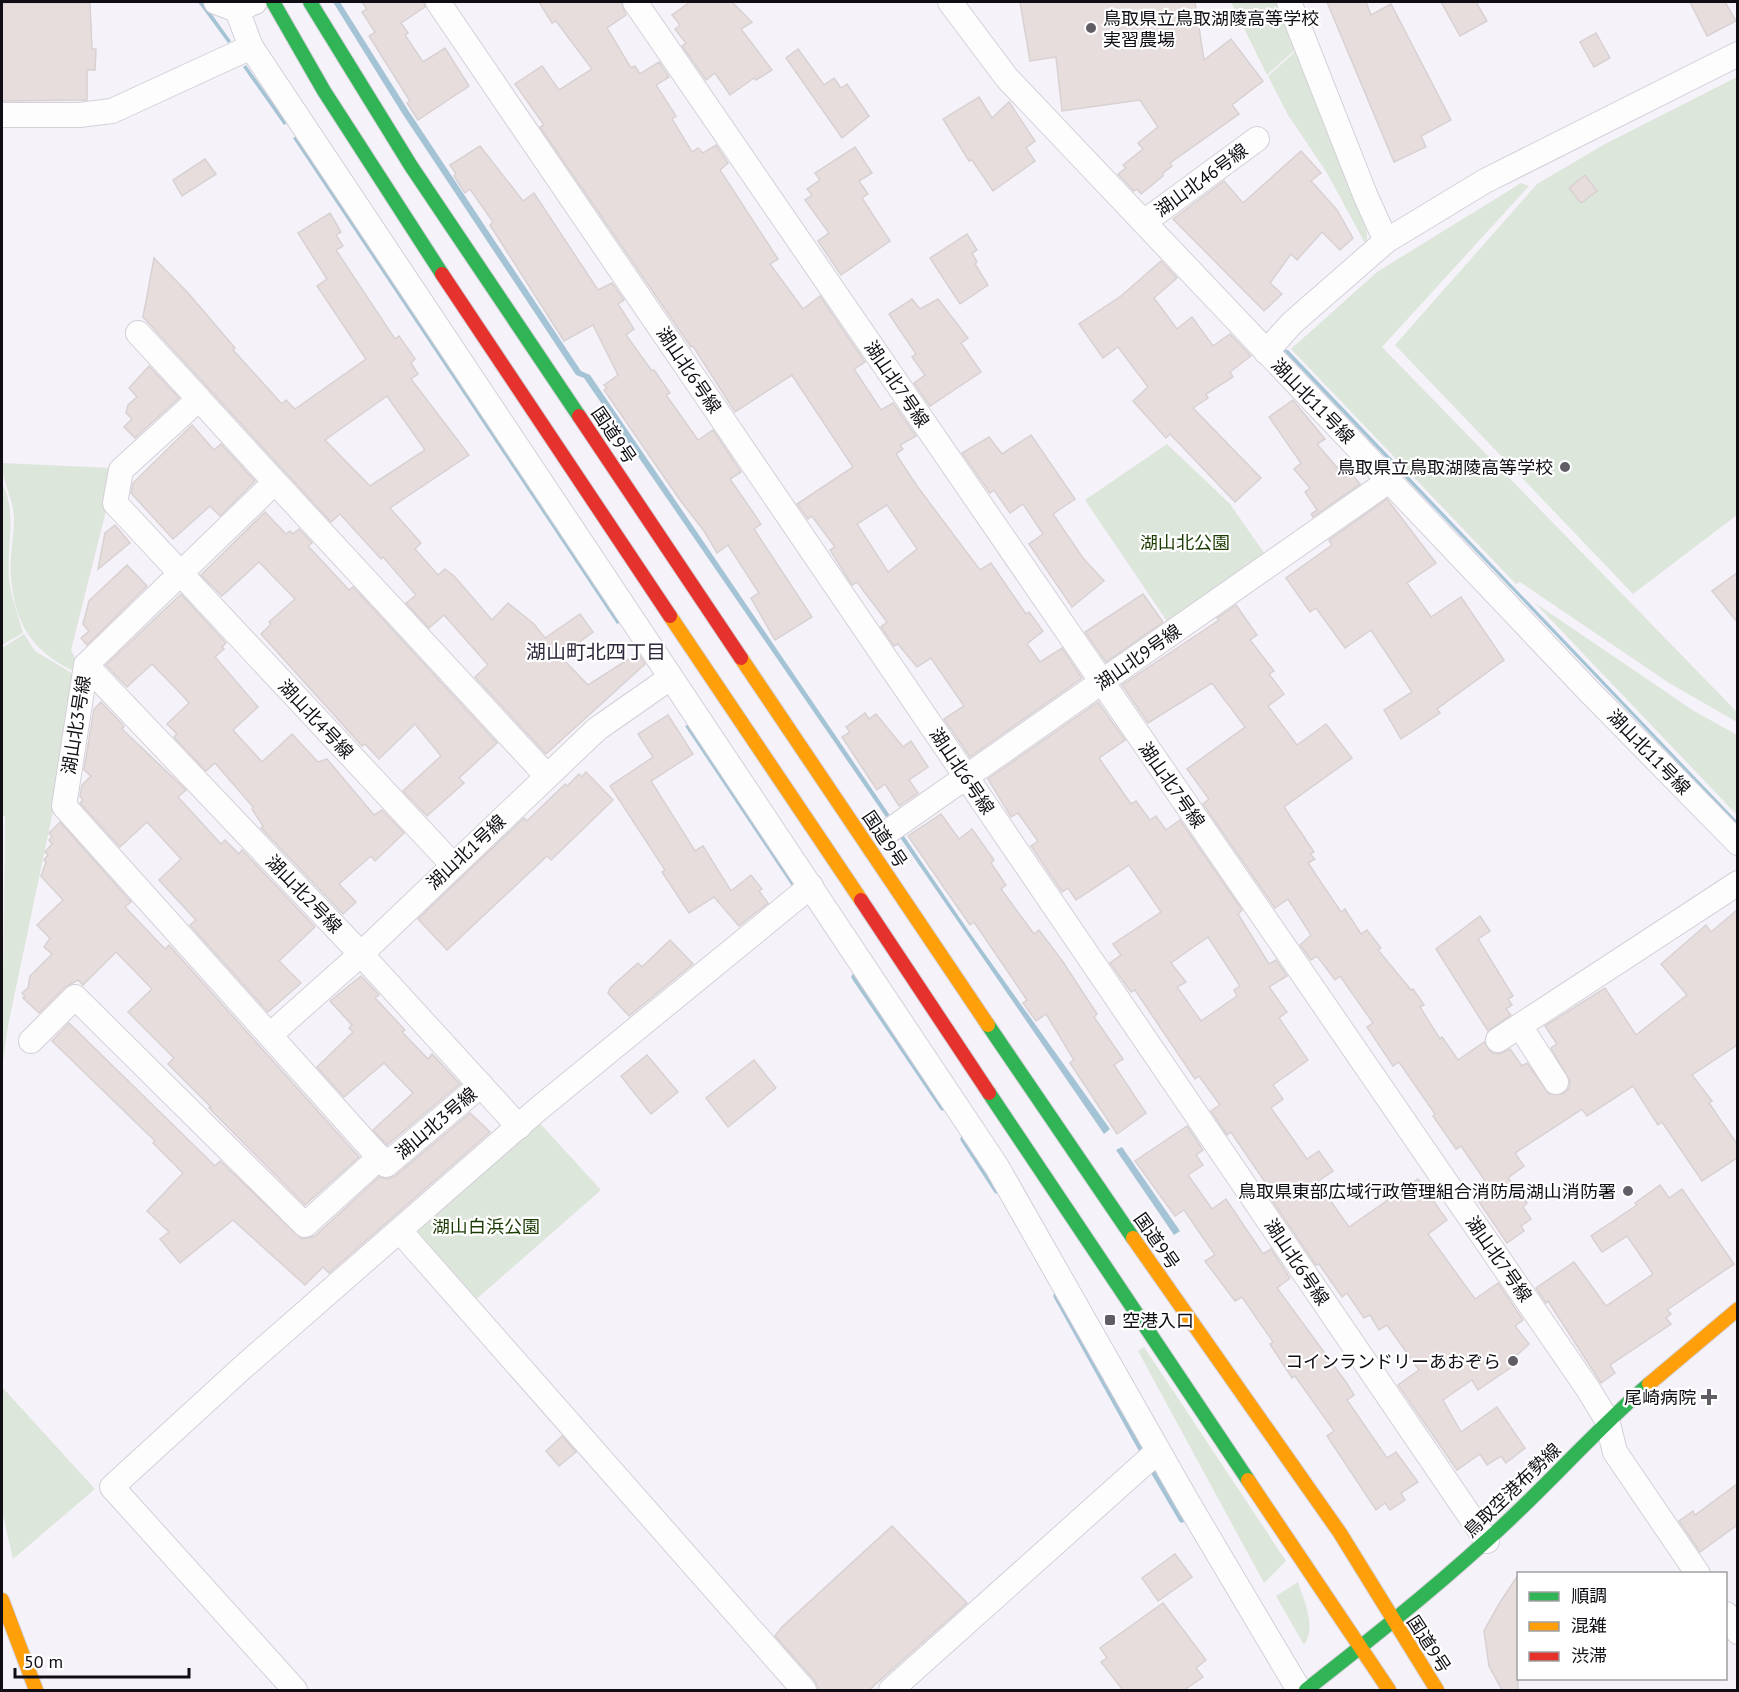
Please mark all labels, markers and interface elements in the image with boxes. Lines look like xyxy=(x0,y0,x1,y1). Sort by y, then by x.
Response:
place label: 鳥取県立鳥取湖陵高等学校 実習農場 xyxy=(1103,7,1319,51)
marker: 鳥取県立鳥取湖陵高等学校 実習農場 xyxy=(1084,21,1098,35)
street label: 湖山北46号線 xyxy=(1150,138,1252,222)
street label: 湖山北6号線 xyxy=(652,322,726,418)
street label: 湖山北7号線 xyxy=(860,336,934,432)
street label: 湖山北11号線 xyxy=(1267,354,1359,448)
street label: 国道9号 xyxy=(587,402,641,468)
place label: 鳥取県立鳥取湖陵高等学校 xyxy=(1337,456,1553,479)
marker: 鳥取県立鳥取湖陵高等学校 xyxy=(1558,460,1572,474)
park label: 湖山北公園 xyxy=(1140,531,1230,554)
street label: 湖山北9号線 xyxy=(1091,619,1185,695)
district label: 湖山町北四丁目 xyxy=(526,639,666,665)
street label: 湖山北3号線 xyxy=(57,674,95,776)
street label: 湖山北4号線 xyxy=(274,675,358,763)
street label: 湖山北11号線 xyxy=(1603,705,1695,799)
street label: 湖山北6号線 xyxy=(925,723,999,819)
street label: 湖山北7号線 xyxy=(1134,738,1210,832)
street label: 国道9号 xyxy=(858,806,912,872)
street label: 湖山北1号線 xyxy=(422,810,510,894)
street label: 湖山北2号線 xyxy=(261,850,347,938)
street label: 湖山北3号線 xyxy=(390,1082,482,1164)
place label: 鳥取県東部広域行政管理組合消防局湖山消防署 xyxy=(1238,1180,1616,1203)
marker: 鳥取県東部広域行政管理組合消防局湖山消防署 xyxy=(1621,1184,1635,1198)
street label: 国道9号 xyxy=(1129,1208,1185,1274)
street label: 湖山北7号線 xyxy=(1461,1212,1537,1306)
street label: 湖山北6号線 xyxy=(1260,1214,1334,1310)
park label: 湖山白浜公園 xyxy=(432,1215,540,1238)
place label: 空港入口 xyxy=(1122,1309,1194,1332)
marker: 空港入口 xyxy=(1103,1313,1117,1327)
place label: コインランドリーあおぞら xyxy=(1285,1350,1501,1373)
marker: コインランドリーあおぞら xyxy=(1506,1354,1520,1368)
place label: 尾崎病院 xyxy=(1624,1386,1696,1409)
marker: 尾崎病院 xyxy=(1700,1388,1718,1406)
street label: 鳥取空港布勢線 xyxy=(1459,1438,1565,1542)
legend xyxy=(1517,1572,1727,1680)
text: 順調 xyxy=(1571,1584,1607,1607)
street label: 国道9号 xyxy=(1402,1611,1456,1677)
text: 混雑 xyxy=(1571,1614,1607,1637)
scale bar xyxy=(15,1641,189,1679)
text: 渋滞 xyxy=(1571,1644,1607,1667)
text: 50 m xyxy=(24,1650,63,1673)

